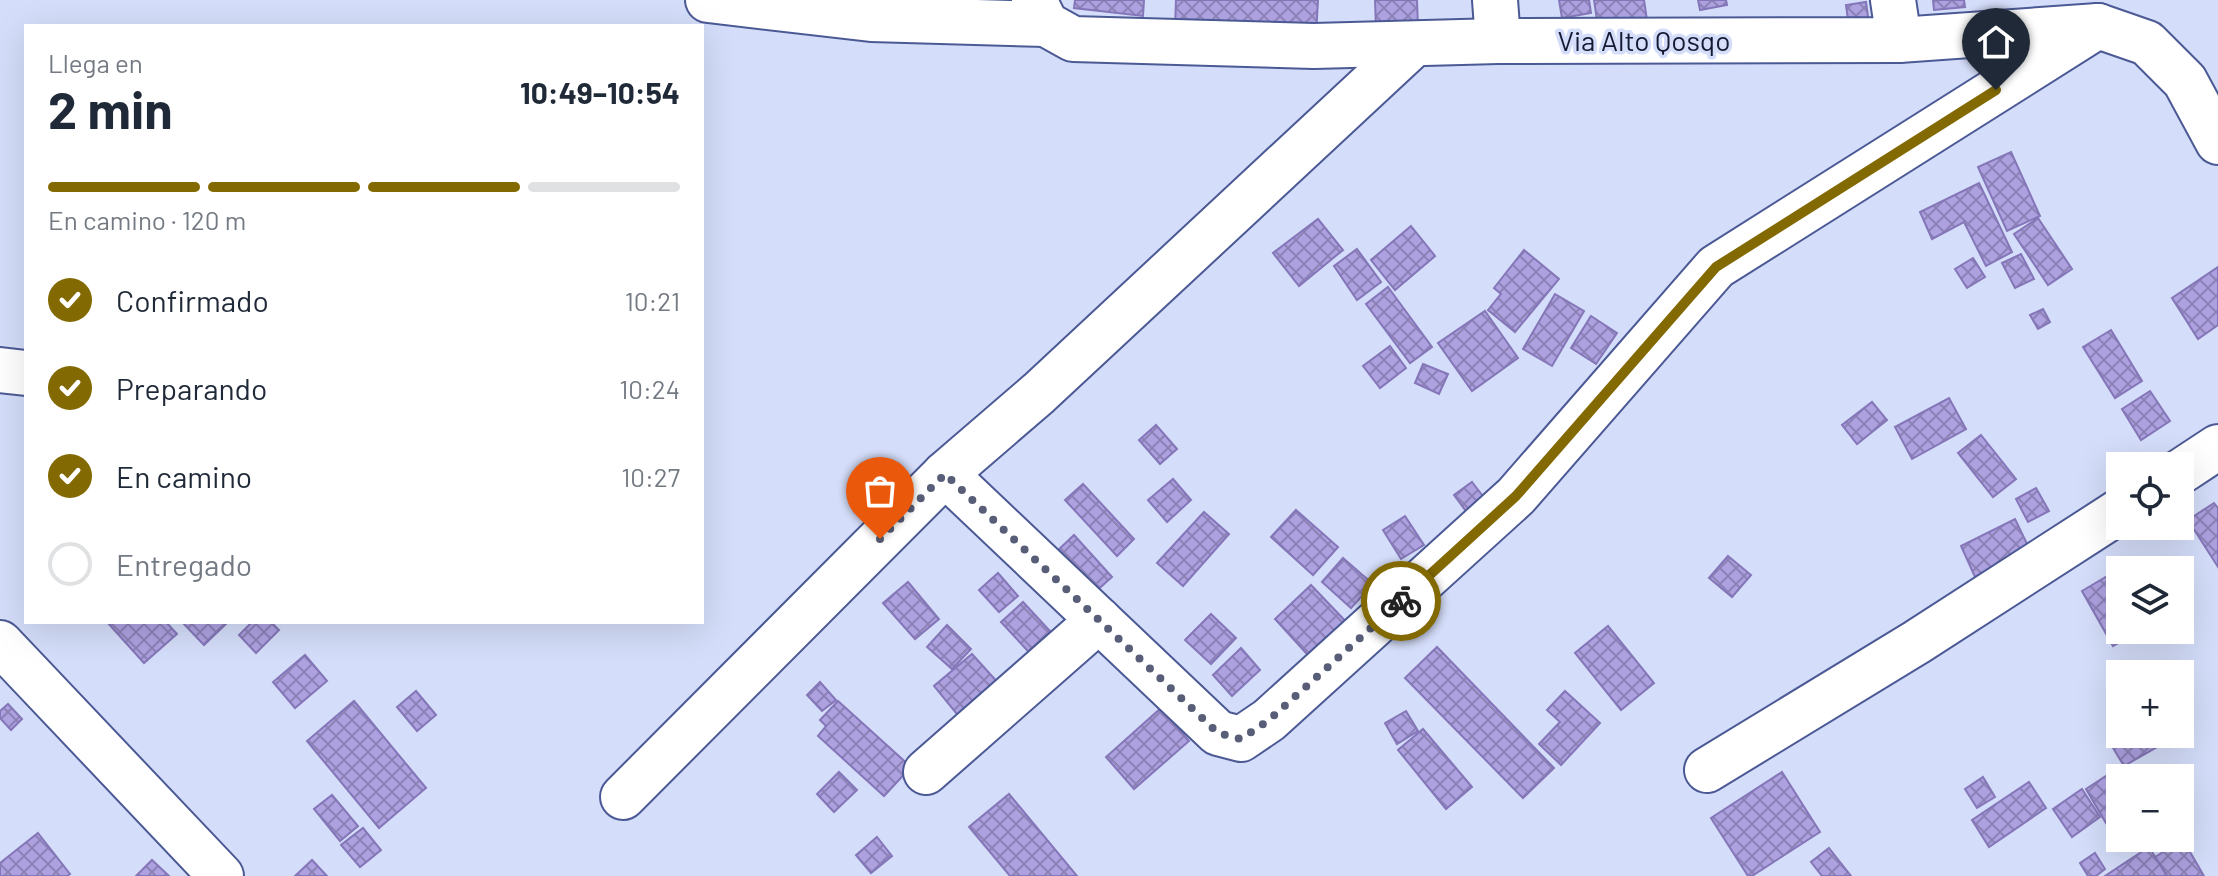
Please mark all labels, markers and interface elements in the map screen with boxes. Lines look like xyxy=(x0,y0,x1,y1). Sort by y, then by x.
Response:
pin xyxy=(1962,8,2030,90)
icon: home xyxy=(1974,20,2018,64)
street label: Via Alto Qosqo xyxy=(1557,23,1731,57)
text: Llega en xyxy=(48,47,143,78)
text: 10:49–10:54 xyxy=(520,74,680,110)
text: 2 min xyxy=(48,77,173,139)
text: En camino · 120 m xyxy=(48,204,246,235)
icon: check xyxy=(48,278,92,322)
text: Confirmado xyxy=(116,282,269,318)
text: 10:21 xyxy=(625,285,680,316)
icon: check xyxy=(48,366,92,410)
text: Preparando xyxy=(116,370,267,406)
text: 10:24 xyxy=(619,373,680,404)
map controls xyxy=(2106,452,2194,852)
button: locate xyxy=(2106,452,2194,540)
icon: check xyxy=(48,454,92,498)
pin xyxy=(846,457,914,539)
text: En camino xyxy=(116,458,252,494)
text: 10:27 xyxy=(621,461,680,492)
icon: bag xyxy=(858,469,902,513)
text: Entregado xyxy=(116,546,252,582)
button: layers xyxy=(2106,556,2194,644)
courier xyxy=(1361,561,1441,641)
icon: bike xyxy=(1379,579,1423,623)
button: + xyxy=(2106,660,2194,748)
button: − xyxy=(2106,764,2194,852)

